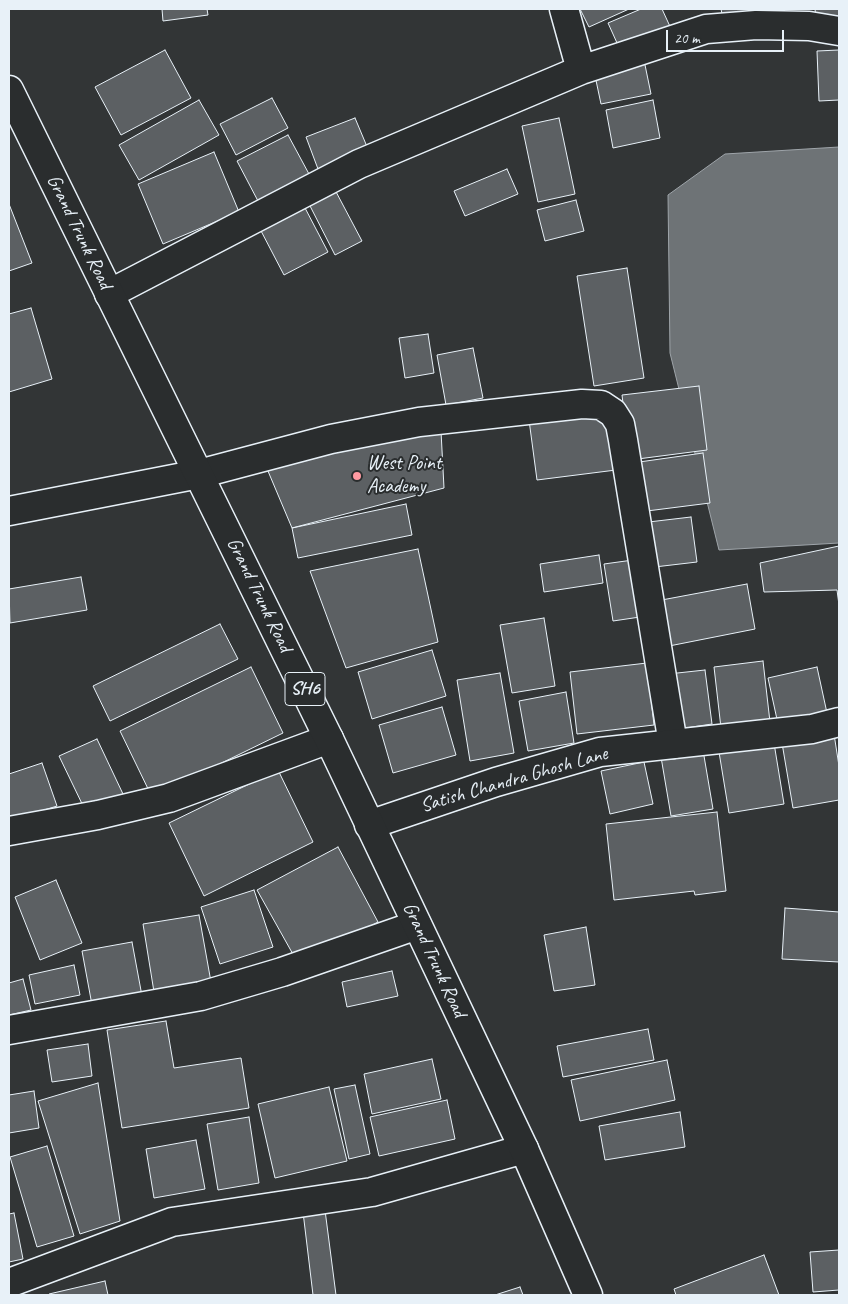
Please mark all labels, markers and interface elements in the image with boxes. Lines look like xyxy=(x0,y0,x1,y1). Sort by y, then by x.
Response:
scale bar xyxy=(668,20,786,52)
text: 20 m xyxy=(674,29,700,48)
street label: Grand Trunk Road xyxy=(41,171,117,293)
place label: West Point Academy xyxy=(367,452,441,499)
marker: West Point Academy xyxy=(351,470,363,482)
street label: Grand Trunk Road xyxy=(221,534,297,656)
road number: SH6 xyxy=(285,672,325,706)
street label: Satish Chandra Ghosh Lane xyxy=(418,742,610,818)
street label: Grand Trunk Road xyxy=(397,899,471,1021)

